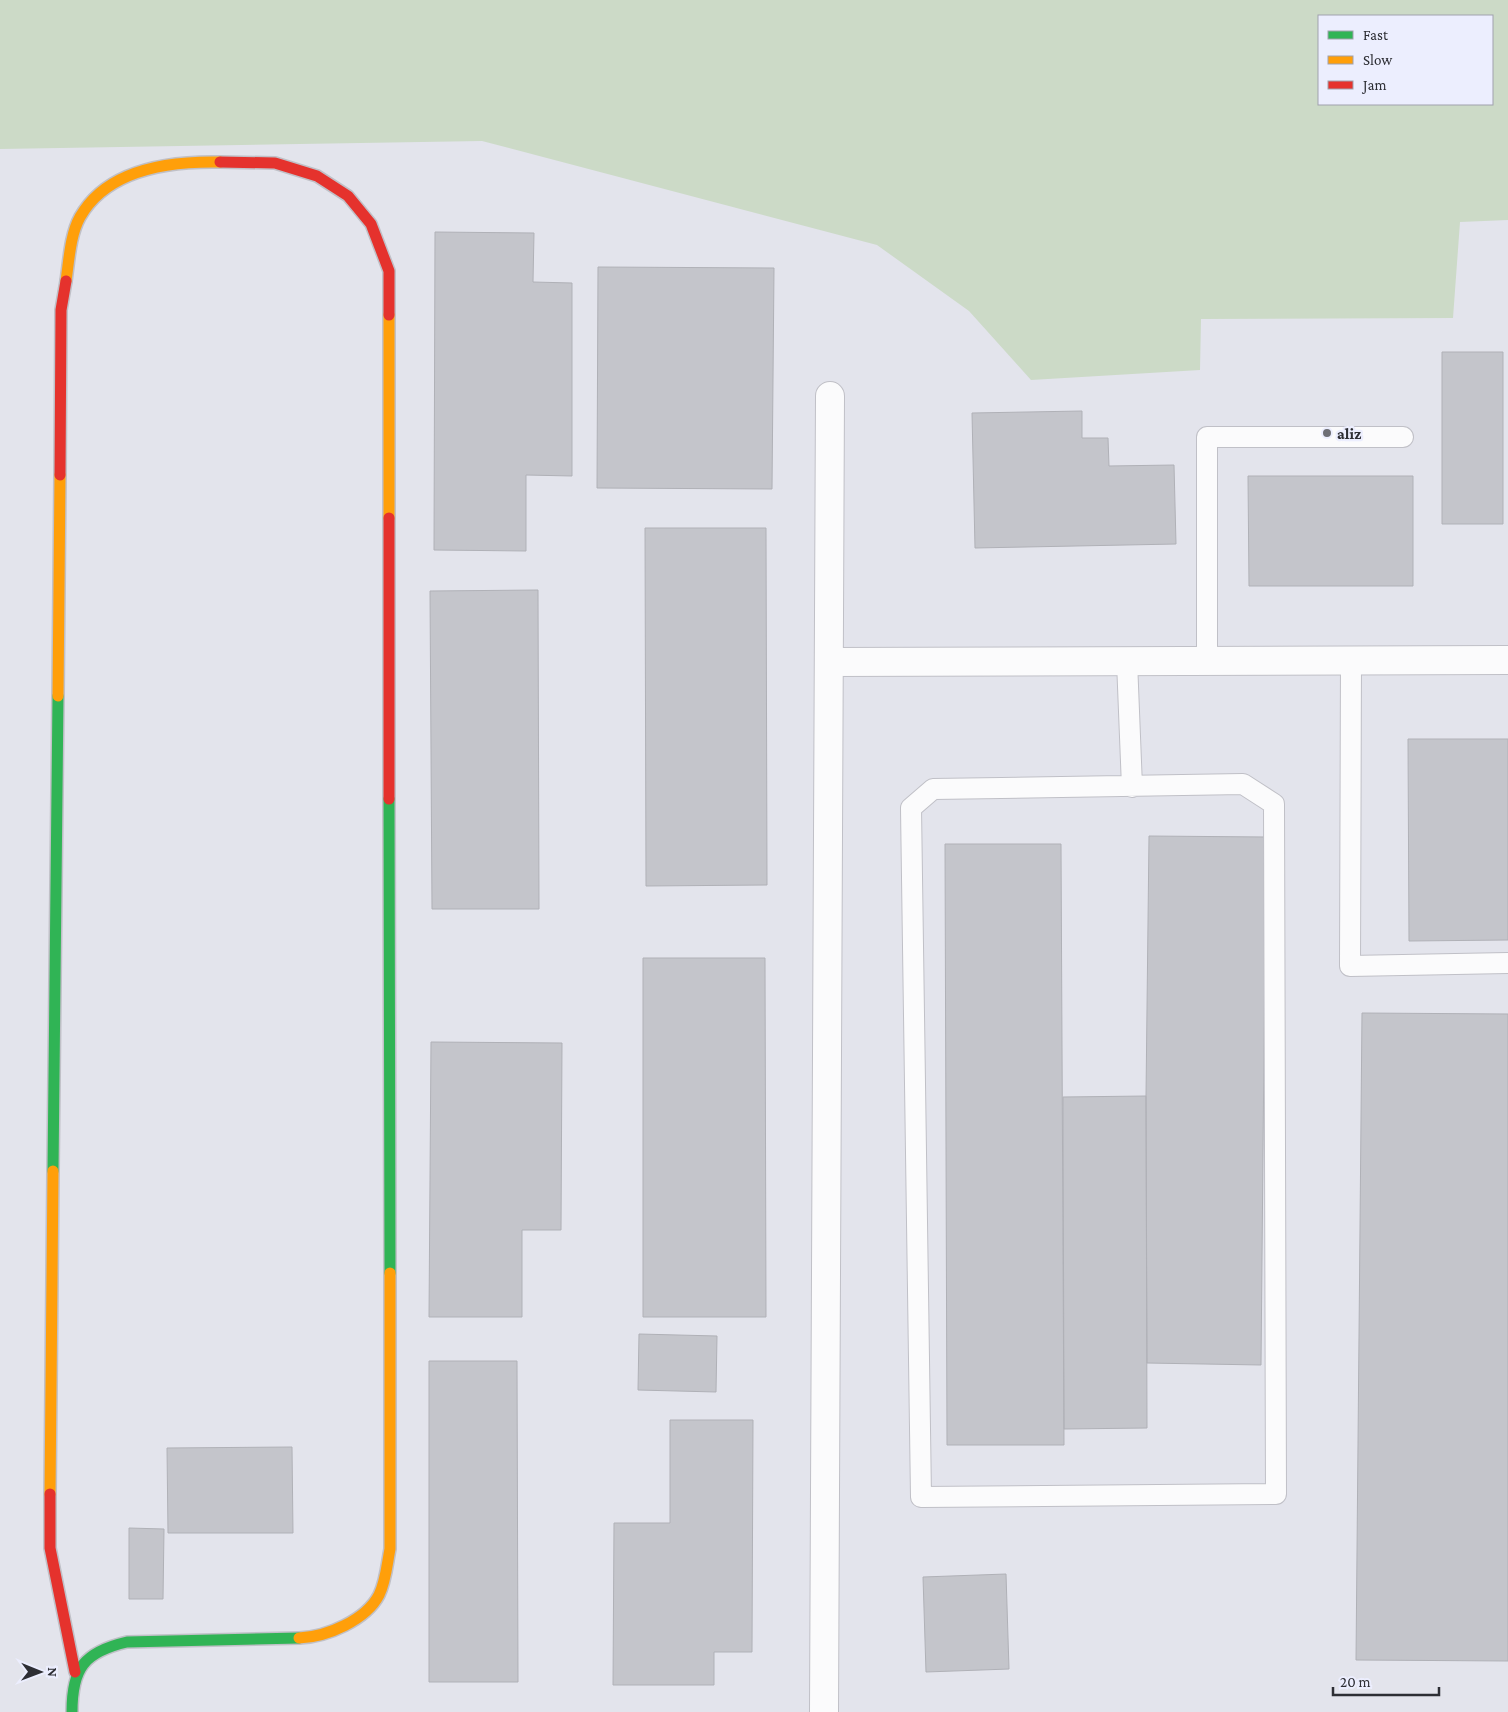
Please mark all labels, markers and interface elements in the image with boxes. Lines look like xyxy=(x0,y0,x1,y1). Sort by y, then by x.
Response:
legend xyxy=(1318,15,1493,105)
text: Fast xyxy=(1363,27,1389,43)
text: Slow xyxy=(1363,52,1393,68)
text: Jam xyxy=(1361,77,1386,94)
place label: aliz xyxy=(1337,425,1362,442)
marker: aliz xyxy=(1321,427,1333,439)
north arrow xyxy=(15,1647,65,1697)
scale bar xyxy=(1333,1664,1439,1696)
text: N xyxy=(45,1667,61,1678)
text: 20 m xyxy=(1340,1674,1371,1690)

